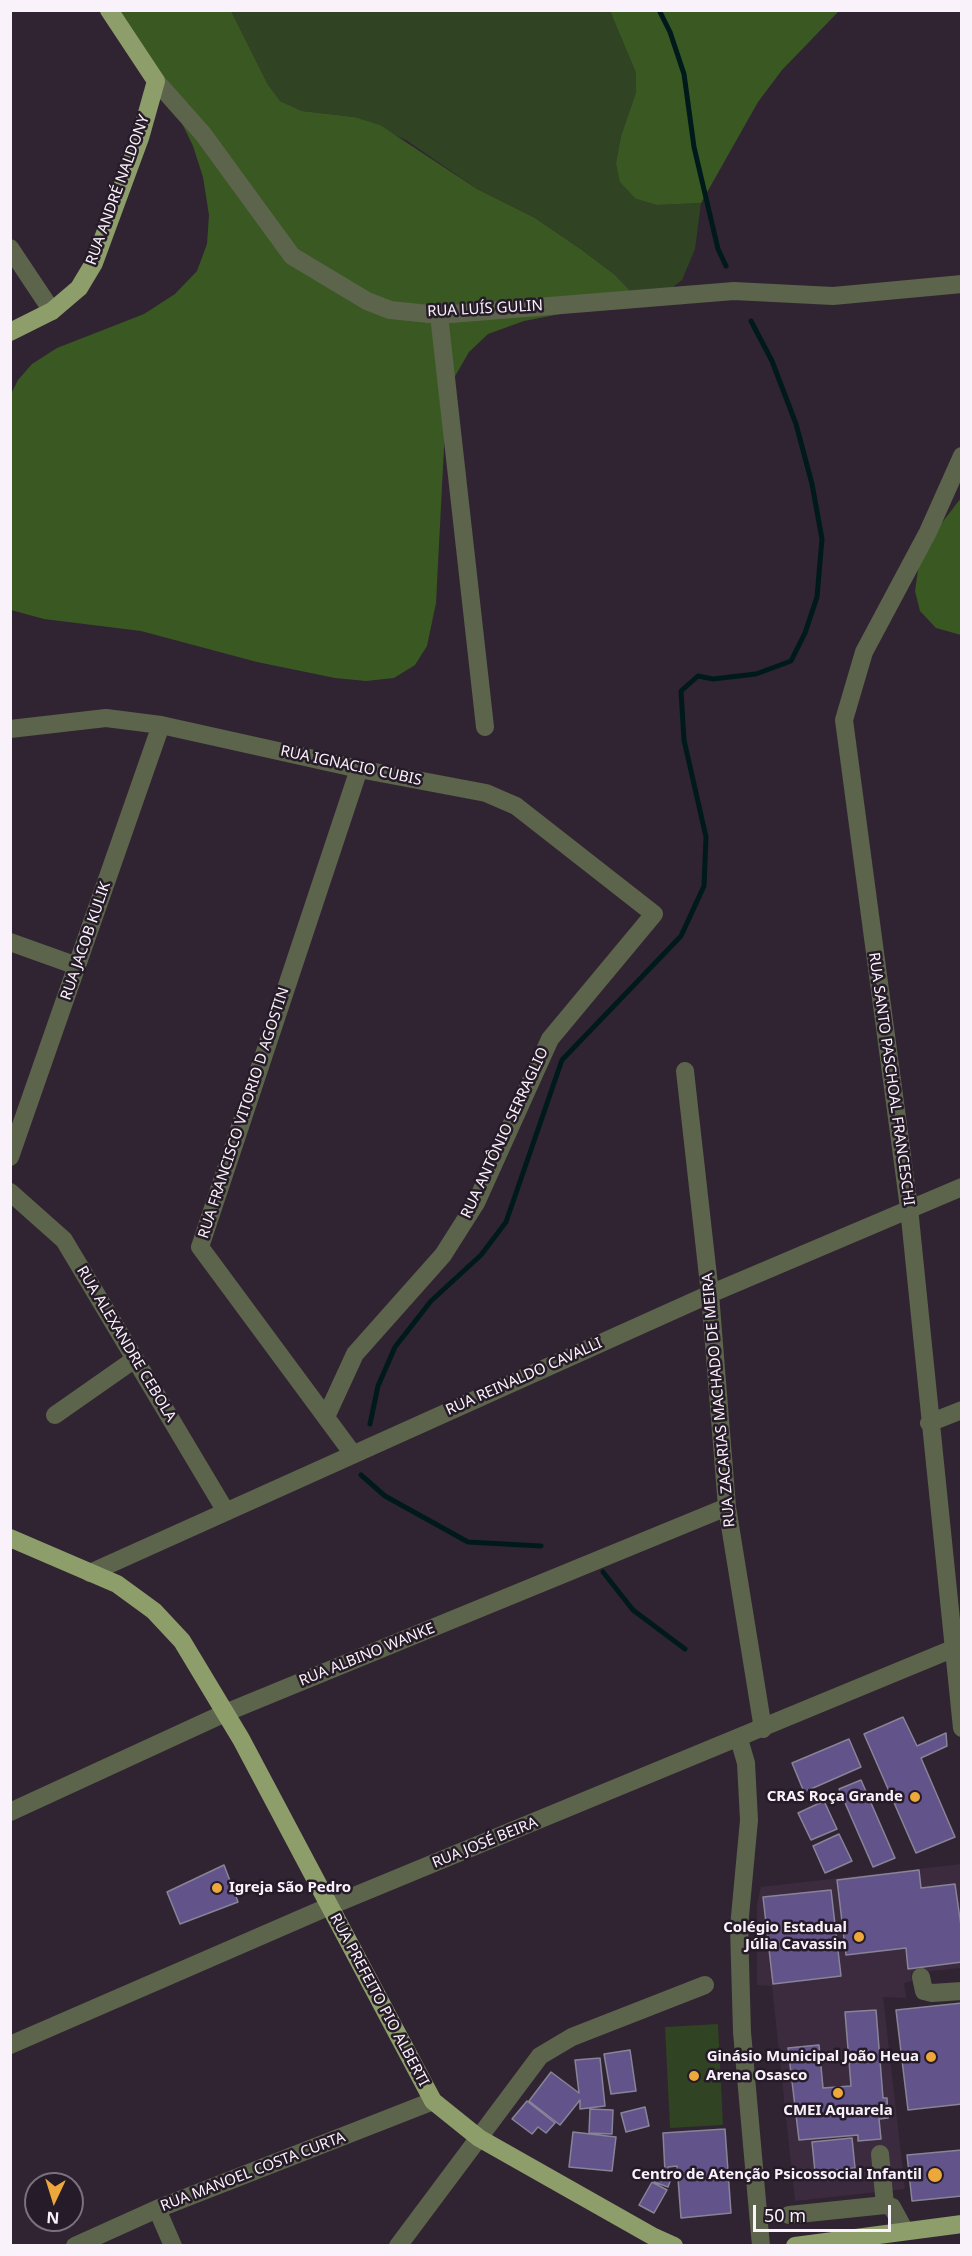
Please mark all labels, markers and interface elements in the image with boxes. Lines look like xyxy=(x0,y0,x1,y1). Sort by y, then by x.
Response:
street label: RUA ANDRÉ NALDONY xyxy=(82,112,154,268)
street label: RUA LUÍS GULIN xyxy=(427,297,543,321)
street label: RUA IGNACIO CUBIS xyxy=(279,742,423,790)
street label: RUA JACOB KULIK xyxy=(57,879,115,1003)
street label: RUA SANTO PASCHOAL FRANCESCHI xyxy=(864,951,918,1207)
street label: RUA FRANCISCO VITORIO D AGOSTIN xyxy=(195,985,293,1241)
street label: RUA ANTÔNIO SERRAGLIO xyxy=(457,1045,553,1221)
street label: RUA ALEXANDRE CEBOLA xyxy=(72,1263,180,1425)
street label: RUA ZACARIAS MACHADO DE MEIRA xyxy=(699,1272,739,1528)
street label: RUA REINALDO CAVALLI xyxy=(443,1334,605,1420)
street label: RUA ALBINO WANKE xyxy=(296,1620,438,1690)
place label: CRAS Roça Grande xyxy=(767,1788,903,1806)
marker: CRAS Roça Grande xyxy=(908,1790,922,1804)
street label: RUA JOSÉ BEIRA xyxy=(430,1814,540,1872)
place label: Igreja São Pedro xyxy=(229,1879,351,1897)
marker: Igreja São Pedro xyxy=(210,1881,224,1895)
street label: RUA PREFEITO PIO ALBERTI xyxy=(326,1910,432,2090)
place label: Colégio Estadual Júlia Cavassin xyxy=(723,1919,847,1954)
marker: Colégio Estadual Júlia Cavassin xyxy=(852,1930,866,1944)
place label: Ginásio Municipal João Heua xyxy=(707,2048,919,2066)
marker: Ginásio Municipal João Heua xyxy=(924,2050,938,2064)
place label: Arena Osasco xyxy=(706,2067,807,2085)
marker: Arena Osasco xyxy=(687,2069,701,2083)
marker: CMEI Aquarela xyxy=(831,2086,845,2100)
place label: CMEI Aquarela xyxy=(783,2102,893,2120)
street label: RUA MANOEL COSTA CURTA xyxy=(158,2128,348,2216)
place label: Centro de Atenção Psicossocial Infantil xyxy=(631,2166,922,2184)
marker: Centro de Atenção Psicossocial Infantil xyxy=(926,2166,944,2184)
north arrow xyxy=(24,2172,84,2232)
scale bar xyxy=(756,2193,894,2231)
text: 50 m xyxy=(764,2203,806,2227)
text: N xyxy=(46,2207,60,2229)

